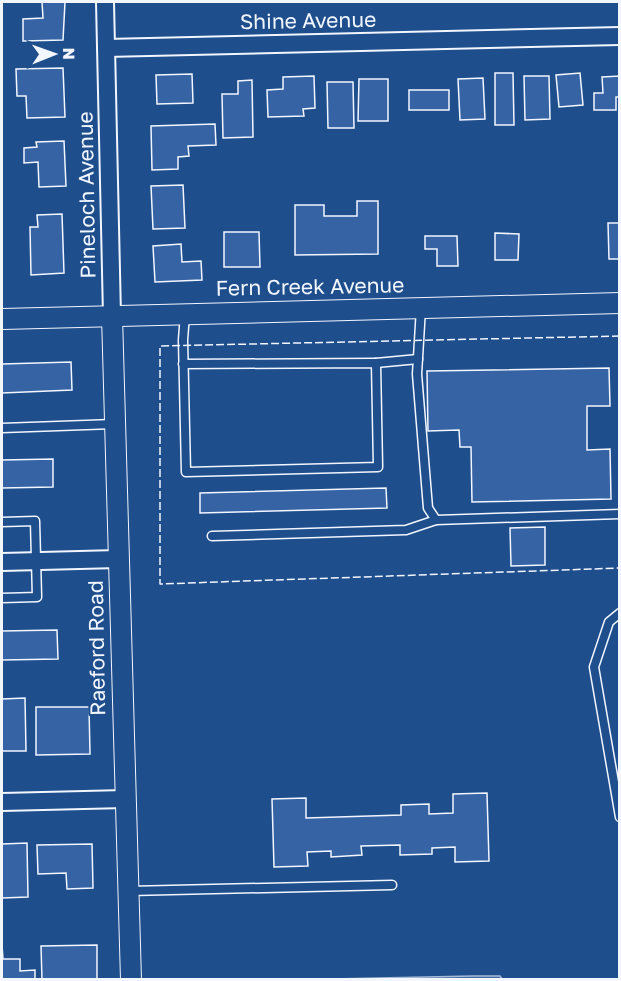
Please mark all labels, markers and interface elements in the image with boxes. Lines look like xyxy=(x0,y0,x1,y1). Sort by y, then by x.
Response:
street label: Shine Avenue xyxy=(240,6,376,34)
north arrow xyxy=(24,24,84,84)
text: N xyxy=(59,47,79,60)
street label: Pineloch Avenue xyxy=(72,111,100,279)
street label: Fern Creek Avenue xyxy=(215,271,405,301)
street label: Raeford Road xyxy=(82,580,110,716)

